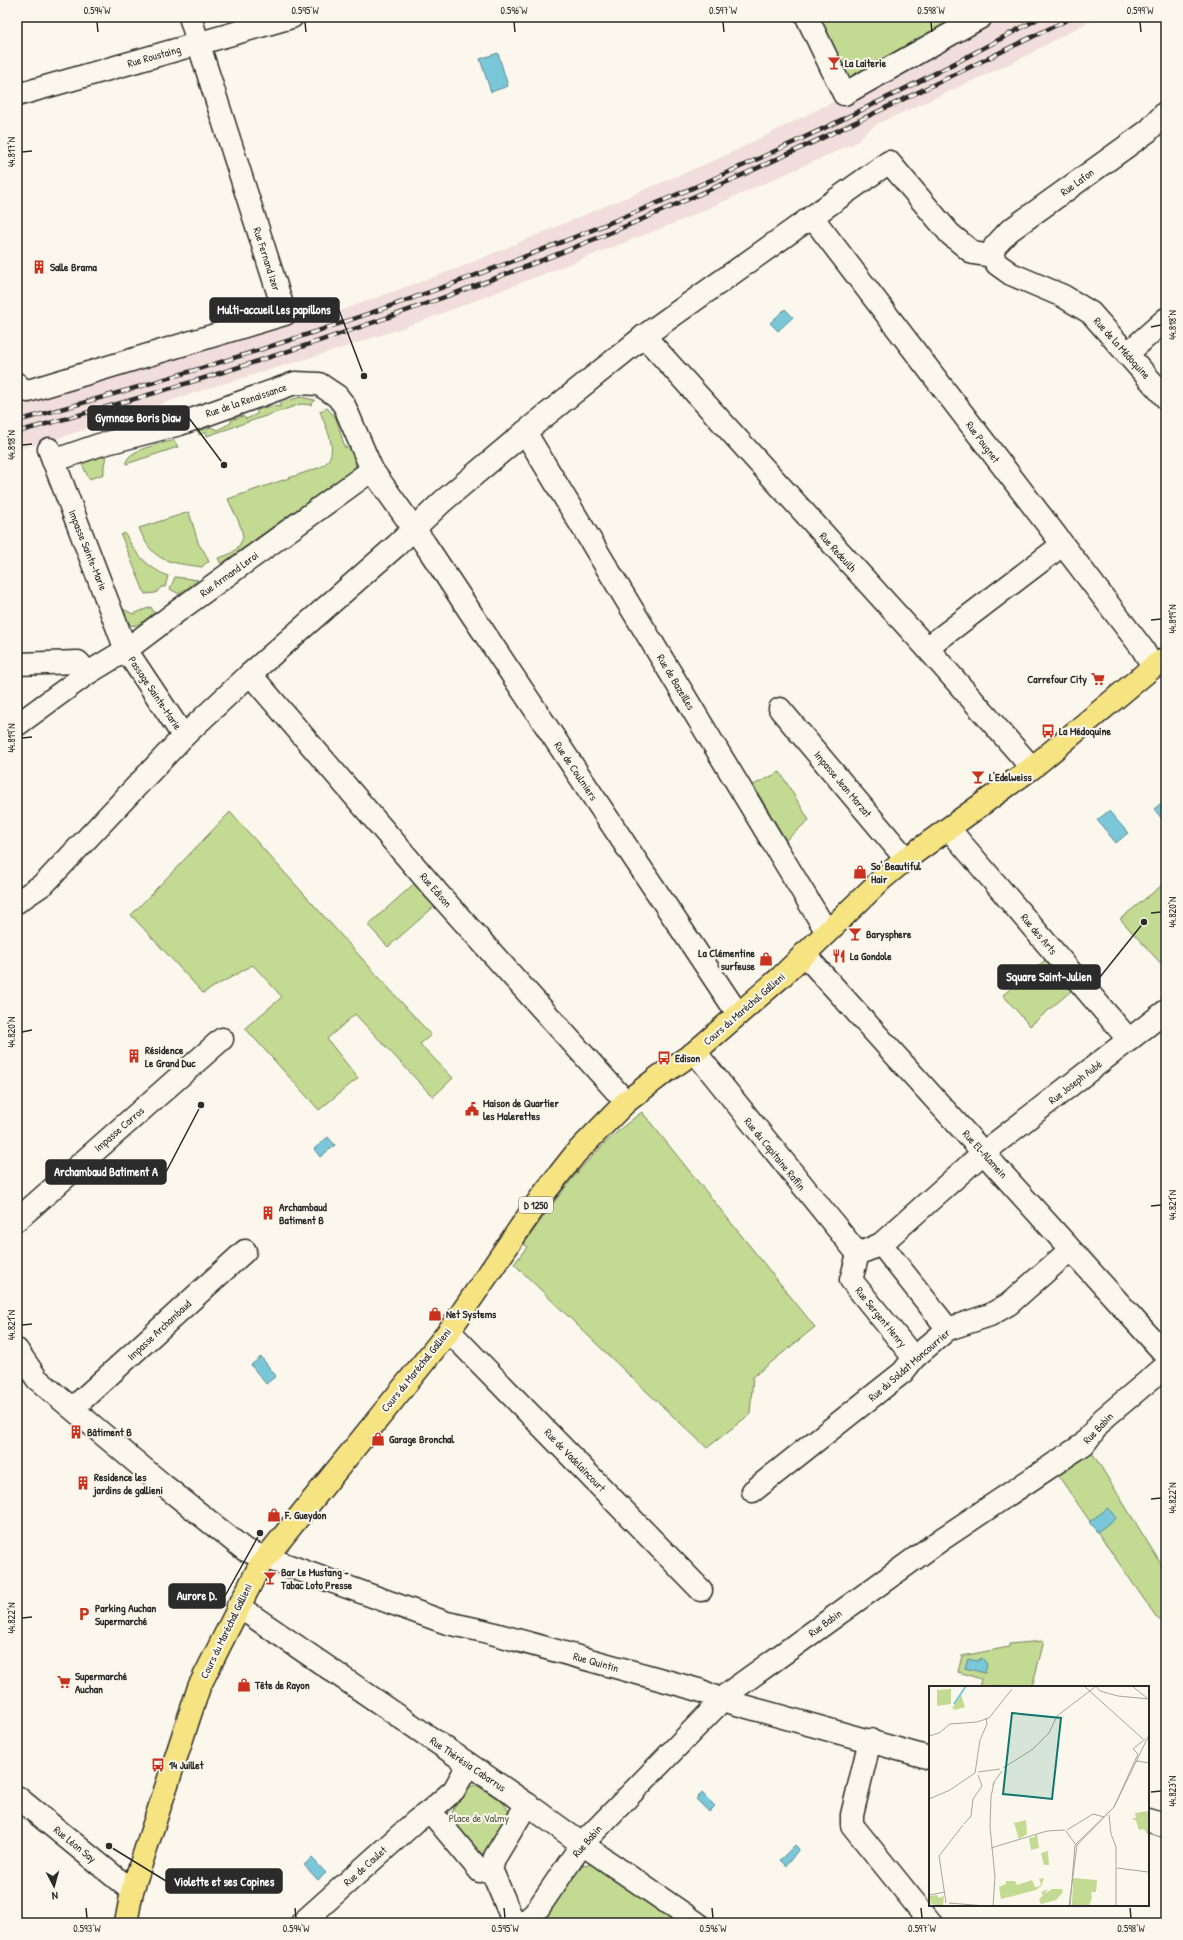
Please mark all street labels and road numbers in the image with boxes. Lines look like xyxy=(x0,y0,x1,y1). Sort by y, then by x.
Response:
street label: Rue Roustaing xyxy=(126,42,182,70)
street label: Rue Lafon xyxy=(1057,165,1097,199)
street label: Rue Fernand Izer xyxy=(250,225,284,293)
street label: Rue de la Médoquine xyxy=(1091,314,1154,382)
street label: Rue de la Renaissance xyxy=(204,379,289,420)
street label: Rue Pougnet xyxy=(963,418,1003,466)
street label: Impasse Sainte-Marie xyxy=(65,508,111,593)
street label: Rue Redeuilh xyxy=(816,529,860,575)
street label: Rue Armand Leroi xyxy=(197,548,261,600)
street label: Rue de Bazeilles xyxy=(654,652,698,712)
street label: Passage Sainte-Marie xyxy=(125,654,185,733)
street label: Rue de Coulmiers xyxy=(551,739,601,803)
street label: Impasse Jean Marzat xyxy=(811,748,875,820)
street label: Rue Edison xyxy=(417,870,455,910)
street label: Rue des Arts xyxy=(1018,911,1060,957)
street label: Cours du Maréchal Gallieni xyxy=(700,970,788,1048)
street label: Rue Joseph Aubé xyxy=(1045,1056,1105,1107)
street label: Impasse Carros xyxy=(91,1103,147,1155)
street label: Rue du Capitaine Raffin xyxy=(741,1115,809,1193)
street label: Rue El-Alamein xyxy=(960,1127,1010,1181)
road number: D 1250 xyxy=(519,1197,553,1213)
street label: Rue Sergent Henry xyxy=(852,1284,910,1350)
street label: Impasse Archambaud xyxy=(124,1296,194,1363)
street label: Cours du Maréchal Gallieni xyxy=(378,1325,454,1415)
street label: Rue du Soldat Moncourrier xyxy=(865,1325,953,1404)
street label: Rue Babin xyxy=(1080,1409,1116,1447)
street label: Rue de Vadelaincourt xyxy=(541,1425,609,1495)
street label: Cours du Maréchal Gallieni xyxy=(197,1581,255,1681)
street label: Rue Babin xyxy=(805,1606,845,1640)
street label: Rue Quintin xyxy=(572,1649,620,1675)
street label: Rue Thérésia Cabarrus xyxy=(427,1733,509,1795)
street label: Rue Babin xyxy=(569,1822,605,1860)
street label: Rue Léon Say xyxy=(51,1823,99,1866)
street label: Rue de Caulet xyxy=(341,1843,390,1889)

